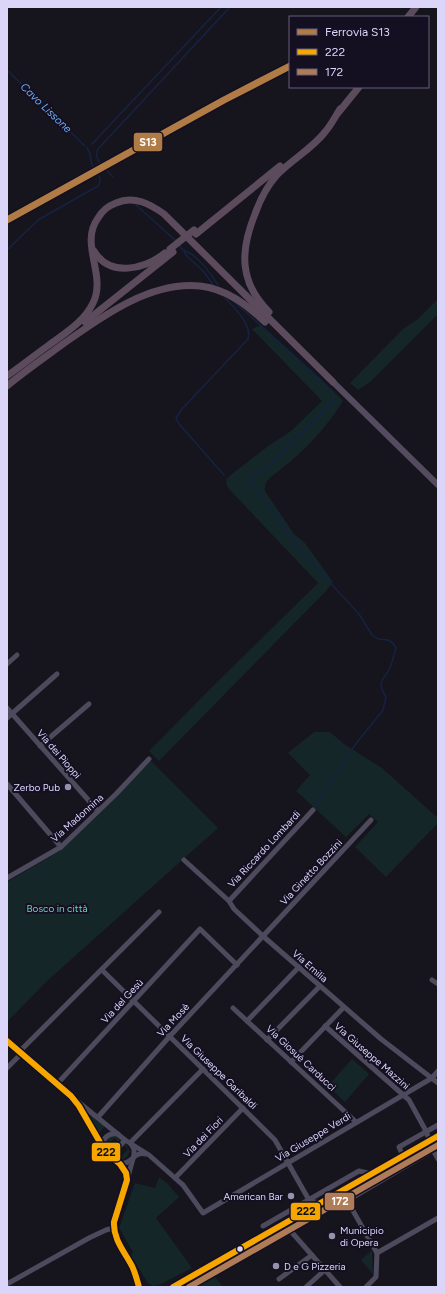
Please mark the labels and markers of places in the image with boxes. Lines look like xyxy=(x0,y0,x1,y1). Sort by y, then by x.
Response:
place label: Zerbo Pub xyxy=(13,781,60,794)
marker: Zerbo Pub xyxy=(63,782,73,792)
place label: American Bar xyxy=(223,1190,284,1203)
marker: American Bar xyxy=(286,1191,296,1201)
place label: Municipio di Opera xyxy=(340,1224,384,1249)
marker: Municipio di Opera xyxy=(327,1231,337,1241)
unlabelled marker xyxy=(235,1244,245,1254)
place label: D e G Pizzeria xyxy=(284,1260,346,1273)
marker: D e G Pizzeria xyxy=(271,1261,281,1271)

